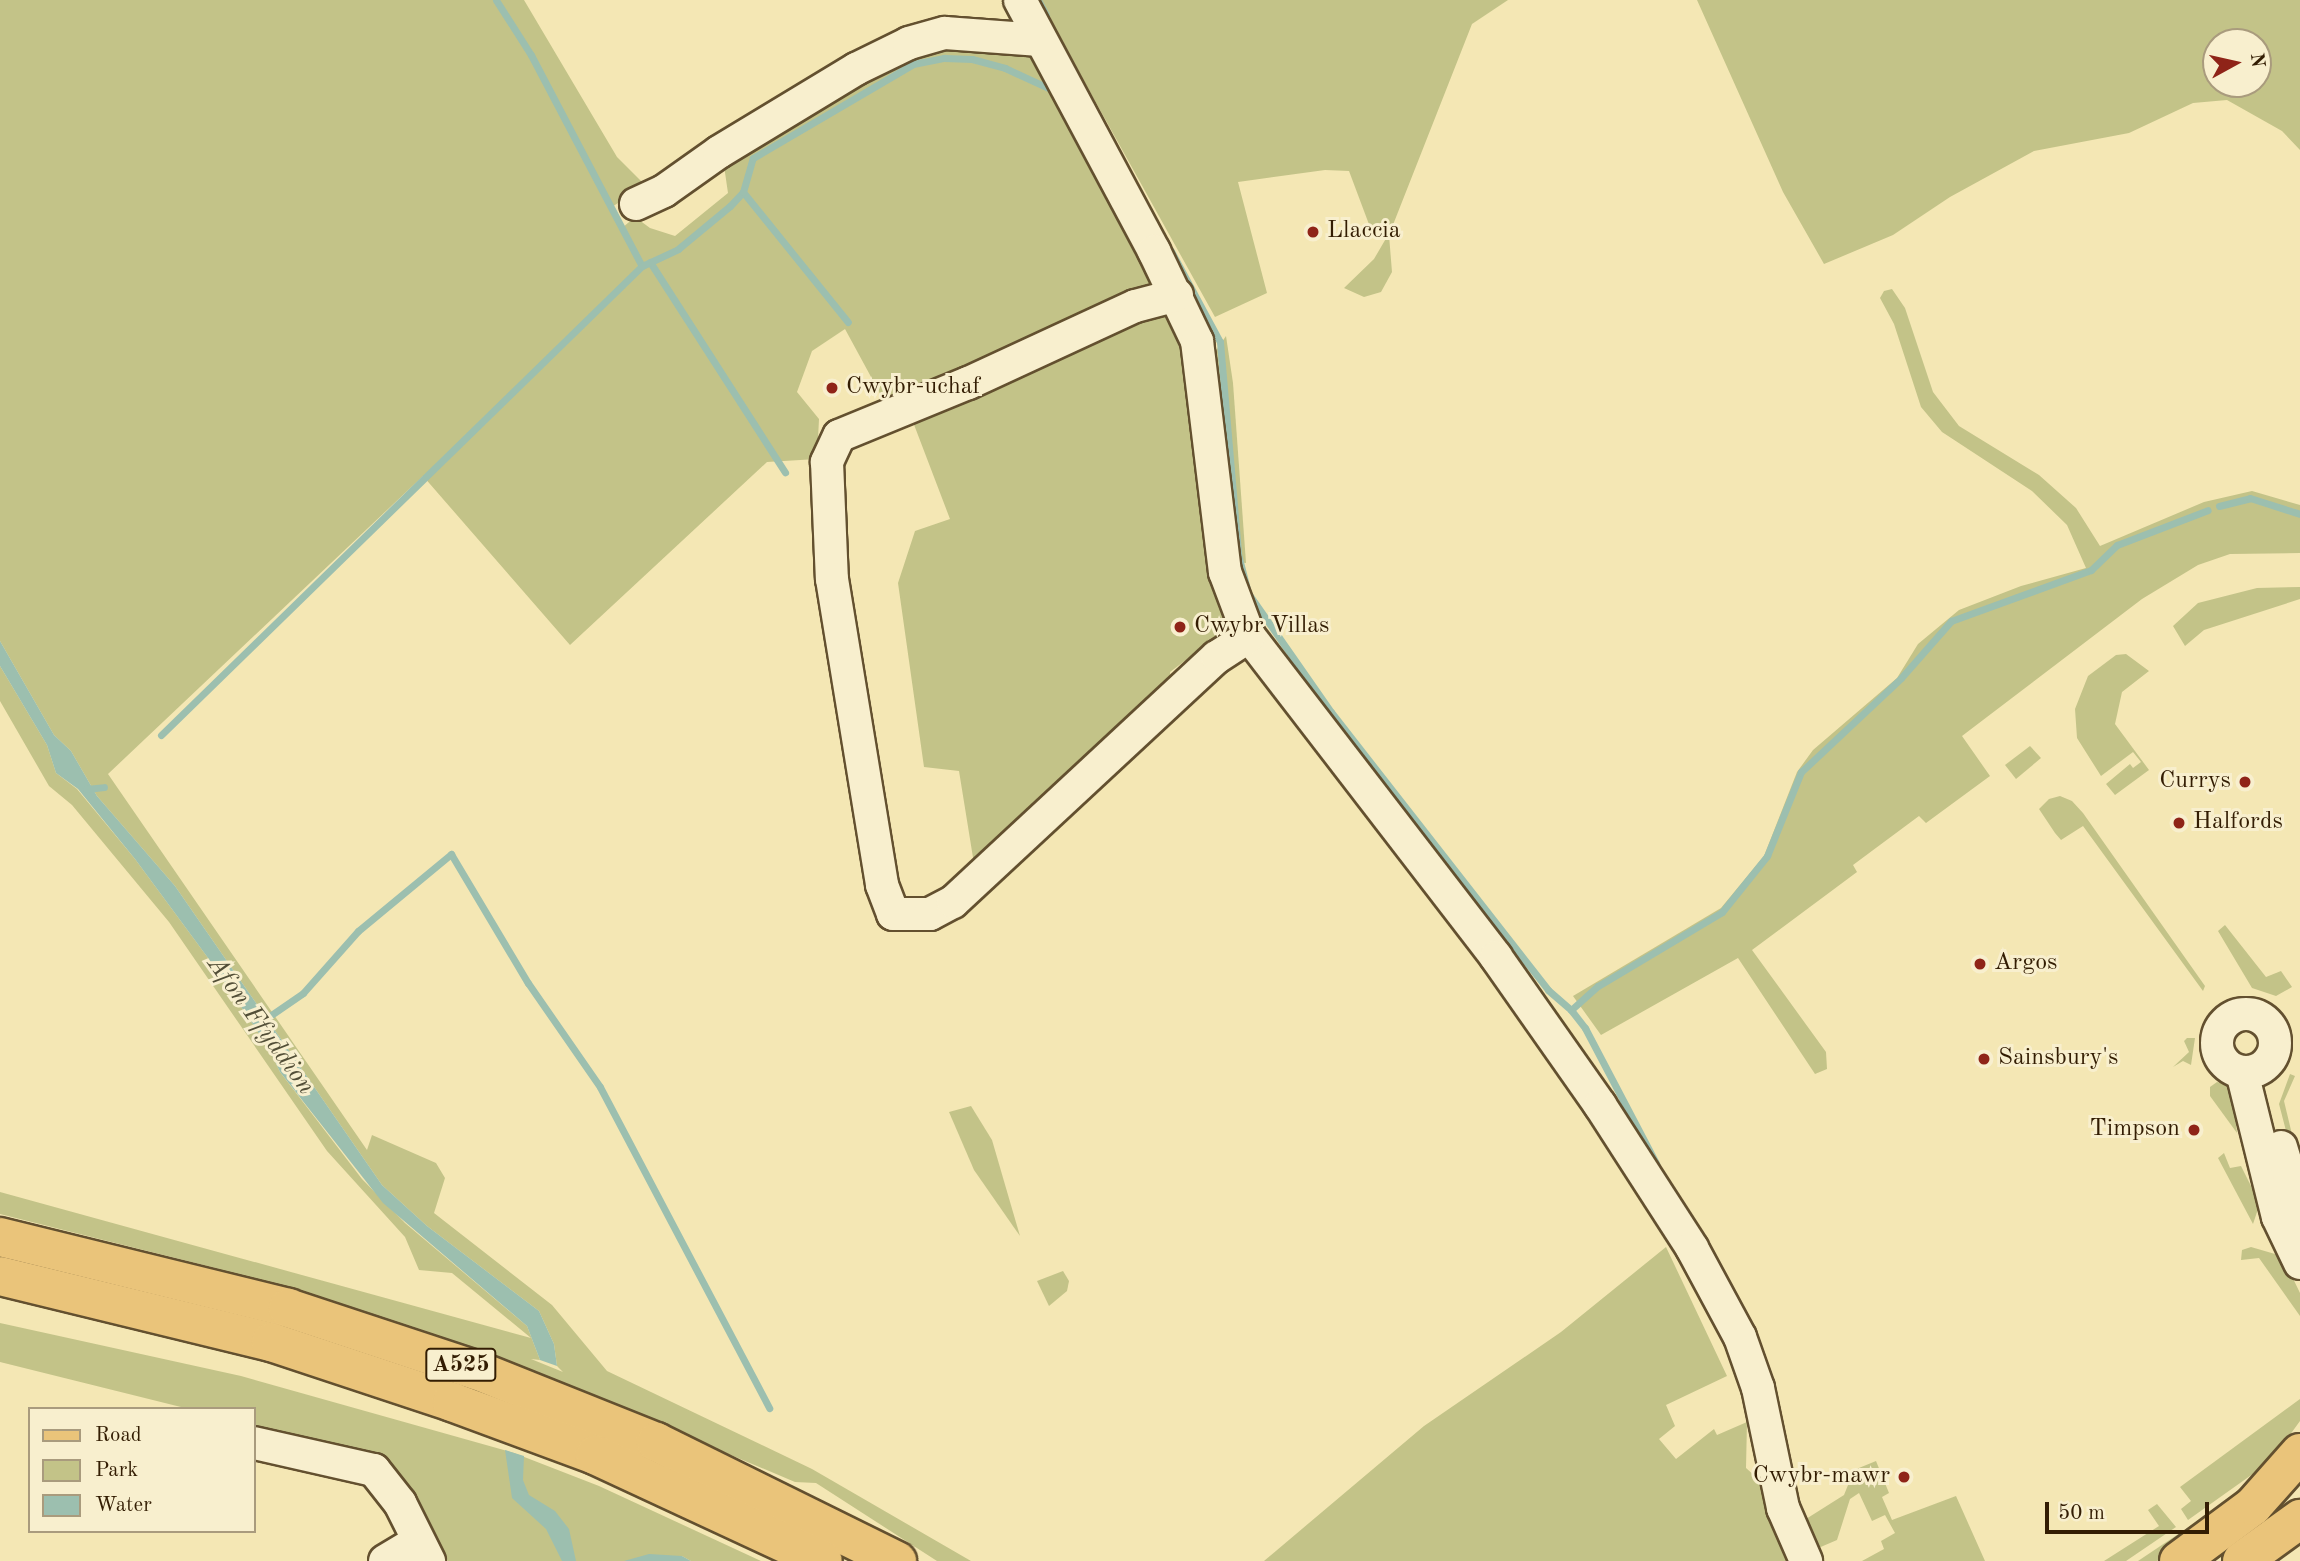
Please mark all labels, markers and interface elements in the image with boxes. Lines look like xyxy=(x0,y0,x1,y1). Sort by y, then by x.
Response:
north arrow xyxy=(2202,28,2272,98)
text: N xyxy=(2246,52,2267,69)
place label: Llaccia xyxy=(1327,218,1401,246)
marker: Llaccia xyxy=(1305,224,1321,240)
place label: Cwybr-uchaf xyxy=(846,374,981,402)
marker: Cwybr-uchaf xyxy=(824,380,840,396)
place label: Cwybr Villas xyxy=(1194,613,1329,641)
marker: Cwybr Villas xyxy=(1172,619,1188,635)
place label: Currys xyxy=(2159,768,2231,796)
marker: Currys xyxy=(2237,774,2253,790)
place label: Halfords xyxy=(2193,809,2283,837)
marker: Halfords xyxy=(2171,815,2187,831)
place label: Argos xyxy=(1994,950,2057,978)
water label: Afon Ffyddion xyxy=(199,951,321,1101)
marker: Argos xyxy=(1972,956,1988,972)
place label: Sainsbury's xyxy=(1998,1045,2118,1073)
marker: Sainsbury's xyxy=(1976,1051,1992,1067)
place label: Timpson xyxy=(2090,1116,2180,1144)
marker: Timpson xyxy=(2186,1122,2202,1138)
road number: A525 xyxy=(424,1346,498,1384)
legend xyxy=(28,1407,256,1533)
text: Road xyxy=(95,1425,142,1446)
text: Park xyxy=(95,1460,138,1481)
place label: Cwybr-mawr xyxy=(1753,1463,1890,1491)
marker: Cwybr-mawr xyxy=(1896,1469,1912,1485)
scale bar xyxy=(2048,1488,2212,1532)
text: Water xyxy=(95,1495,152,1516)
text: 50 m xyxy=(2058,1503,2105,1524)

